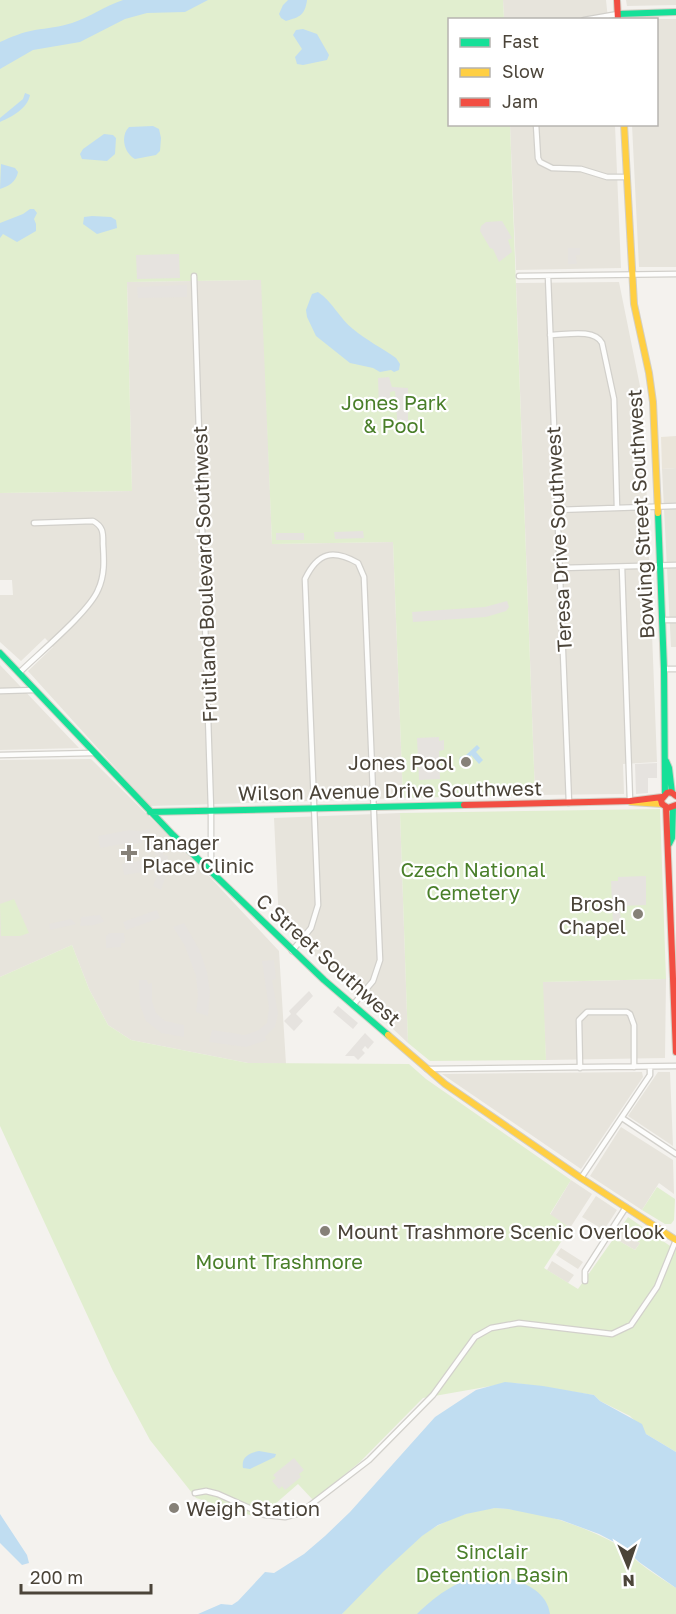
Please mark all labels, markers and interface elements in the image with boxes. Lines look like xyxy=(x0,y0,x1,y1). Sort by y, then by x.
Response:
legend xyxy=(448,18,658,126)
text: Fast xyxy=(502,30,539,52)
text: Slow xyxy=(502,60,545,82)
text: Jam xyxy=(502,90,538,112)
street label: Bowling Street Southwest xyxy=(621,388,659,640)
park label: Jones Park & Pool xyxy=(341,390,447,437)
street label: Fruitland Boulevard Southwest xyxy=(187,425,221,723)
street label: Teresa Drive Southwest xyxy=(540,425,576,653)
place label: Jones Pool xyxy=(348,750,454,774)
marker: Jones Pool xyxy=(459,755,473,769)
street label: Wilson Avenue Drive Southwest xyxy=(238,775,542,805)
place label: Tanager Place Clinic xyxy=(142,830,254,877)
marker: Tanager Place Clinic xyxy=(120,844,138,862)
park label: Czech National Cemetery xyxy=(400,857,546,904)
street label: C Street Southwest xyxy=(252,888,406,1030)
place label: Brosh Chapel xyxy=(559,891,626,938)
marker: Brosh Chapel xyxy=(631,907,645,921)
place label: Mount Trashmore Scenic Overlook xyxy=(337,1219,665,1243)
marker: Mount Trashmore Scenic Overlook xyxy=(318,1224,332,1238)
park label: Mount Trashmore xyxy=(195,1249,363,1273)
place label: Weigh Station xyxy=(186,1496,320,1520)
marker: Weigh Station xyxy=(167,1501,181,1515)
north arrow xyxy=(598,1536,658,1596)
park label: Sinclair Detention Basin xyxy=(416,1539,568,1586)
scale bar xyxy=(21,1557,152,1595)
text: 200 m xyxy=(30,1566,83,1588)
text: N xyxy=(622,1571,635,1591)

